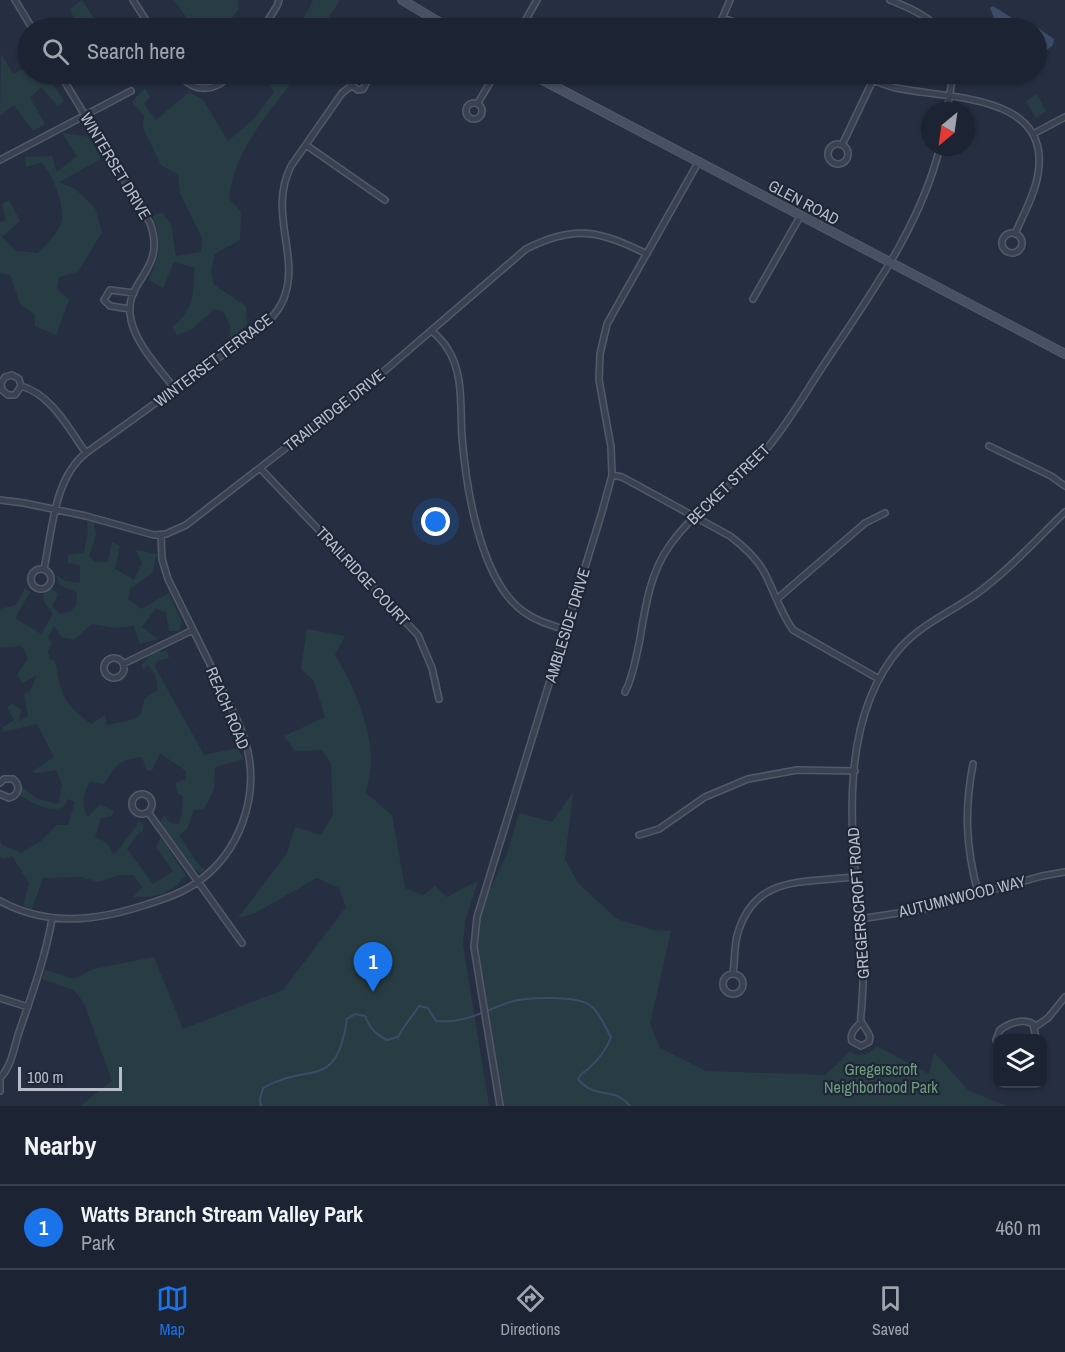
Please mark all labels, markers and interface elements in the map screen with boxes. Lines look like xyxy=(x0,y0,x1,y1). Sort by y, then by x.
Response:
search box xyxy=(18,18,1047,84)
icon: search xyxy=(39,35,72,68)
text: Search here xyxy=(87,36,185,66)
north arrow xyxy=(921,102,975,156)
street label: WINTERSET DRIVE xyxy=(75,109,157,223)
street label: GLEN ROAD xyxy=(765,174,843,230)
street label: WINTERSET TERRACE xyxy=(149,308,277,412)
street label: TRAILRIDGE DRIVE xyxy=(279,364,389,456)
street label: BECKET STREET xyxy=(682,439,774,529)
your location xyxy=(421,507,450,536)
street label: TRAILRIDGE COURT xyxy=(311,521,415,631)
street label: AMBLESIDE DRIVE xyxy=(539,565,595,686)
street label: REACH ROAD xyxy=(201,663,255,753)
street label: GREGERSCROFT ROAD xyxy=(842,826,874,980)
street label: AUTUMNWOOD WAY xyxy=(895,869,1028,923)
pin: 1 xyxy=(354,942,392,992)
map controls xyxy=(993,1034,1047,1088)
button: layers xyxy=(993,1034,1047,1088)
park label: Gregerscroft Neighborhood Park xyxy=(824,1058,938,1098)
scale bar xyxy=(18,1064,122,1092)
text: 100 m xyxy=(27,1066,63,1088)
text: Nearby xyxy=(24,1128,96,1163)
text: Watts Branch Stream Valley Park xyxy=(81,1199,363,1229)
text: 1 xyxy=(39,1214,48,1241)
text: 460 m xyxy=(995,1214,1041,1241)
text: Park xyxy=(81,1229,115,1256)
tab: Map xyxy=(156,1282,189,1340)
tab: Directions xyxy=(500,1282,560,1340)
tab: Saved xyxy=(872,1282,909,1340)

